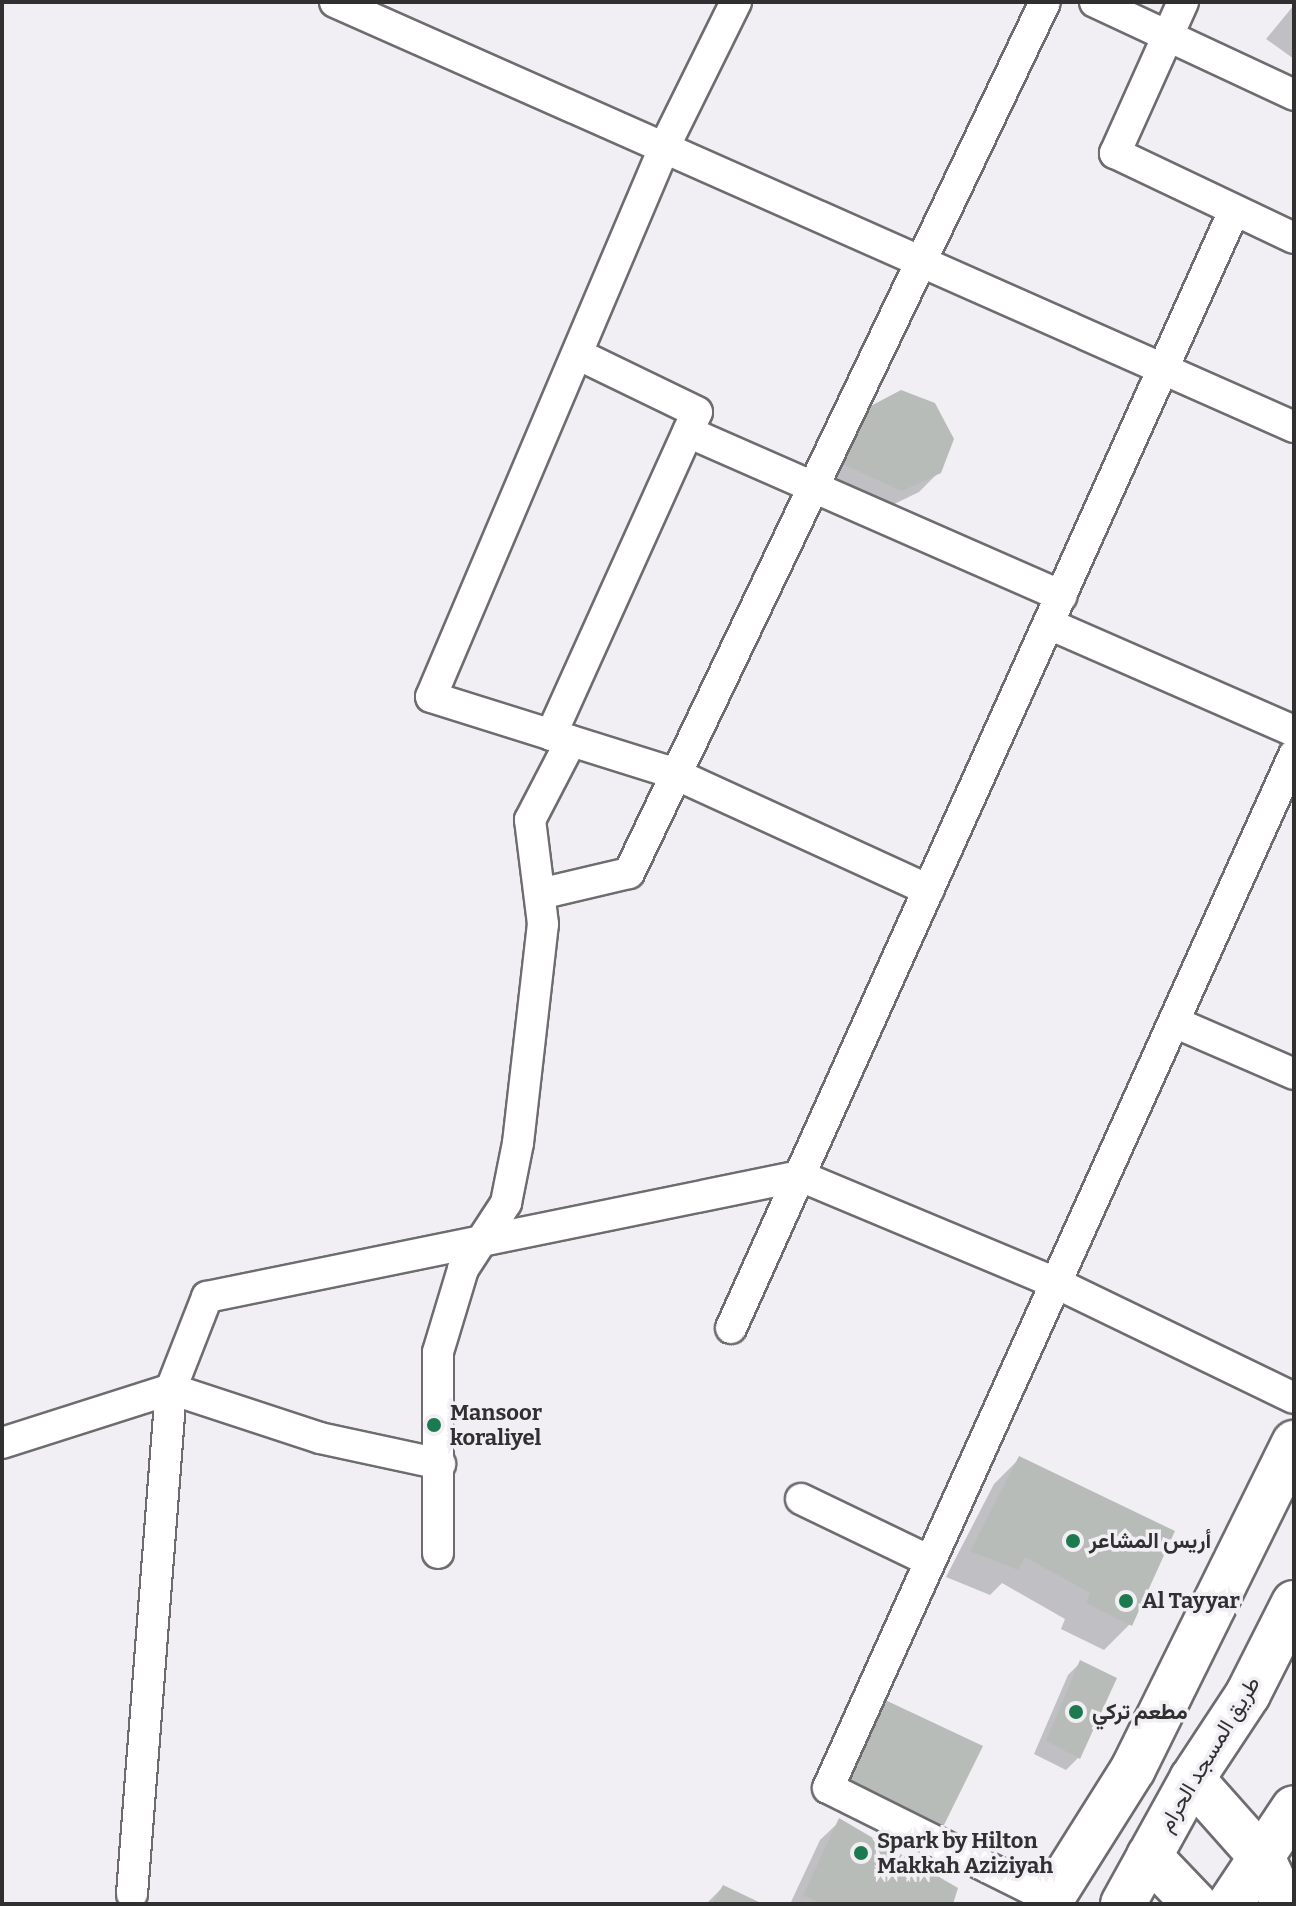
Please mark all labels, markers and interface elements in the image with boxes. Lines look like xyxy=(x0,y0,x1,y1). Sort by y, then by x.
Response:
place label: Mansoor koraliyel xyxy=(450,1399,542,1450)
marker: Mansoor koraliyel xyxy=(425,1416,443,1434)
place label: أريس المشاعر xyxy=(1089,1528,1211,1554)
marker: أريس المشاعر xyxy=(1064,1532,1082,1550)
place label: Al Tayyar xyxy=(1142,1588,1240,1614)
marker: Al Tayyar xyxy=(1117,1592,1135,1610)
street label: طريق المسجد الحرام xyxy=(1152,1672,1266,1836)
place label: مطعم تركي xyxy=(1092,1699,1188,1725)
marker: مطعم تركي xyxy=(1067,1703,1085,1721)
place label: Spark by Hilton Makkah Aziziyah xyxy=(877,1827,1053,1878)
marker: Spark by Hilton Makkah Aziziyah xyxy=(852,1844,870,1862)

